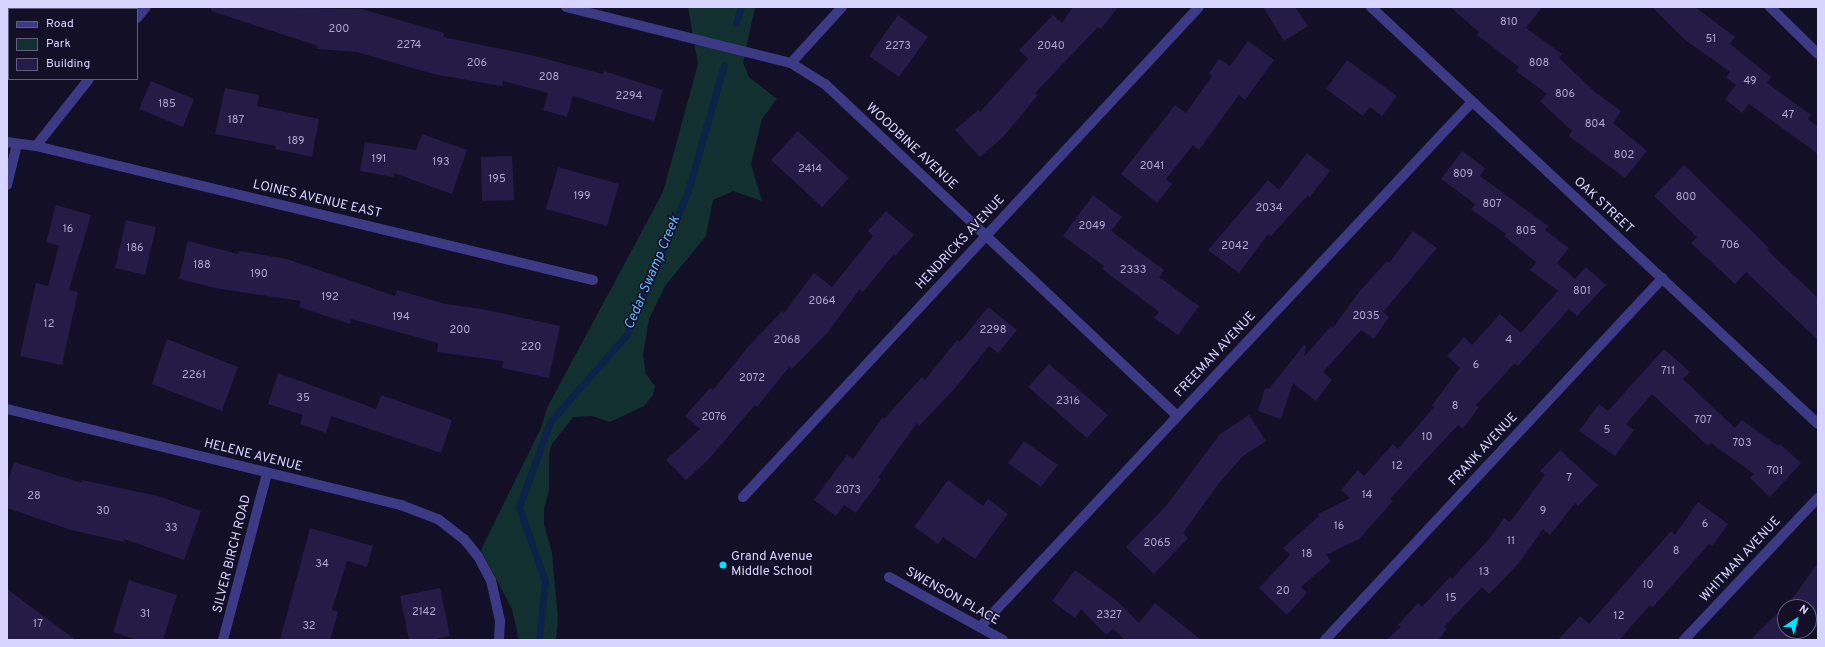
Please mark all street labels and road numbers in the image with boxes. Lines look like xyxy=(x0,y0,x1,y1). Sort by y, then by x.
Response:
street label: WOODBINE AVENUE xyxy=(862,100,960,194)
street label: OAK STREET xyxy=(1570,174,1636,238)
street label: LOINES AVENUE EAST xyxy=(251,178,383,222)
street label: HENDRICKS AVENUE xyxy=(913,192,1009,294)
street label: FREEMAN AVENUE xyxy=(1172,309,1260,401)
street label: FRANK AVENUE xyxy=(1446,410,1522,490)
street label: HELENE AVENUE xyxy=(202,436,304,476)
street label: SILVER BIRCH ROAD xyxy=(211,493,255,615)
street label: WHITMAN AVENUE xyxy=(1697,514,1785,606)
street label: SWENSON PLACE xyxy=(902,565,1002,629)

